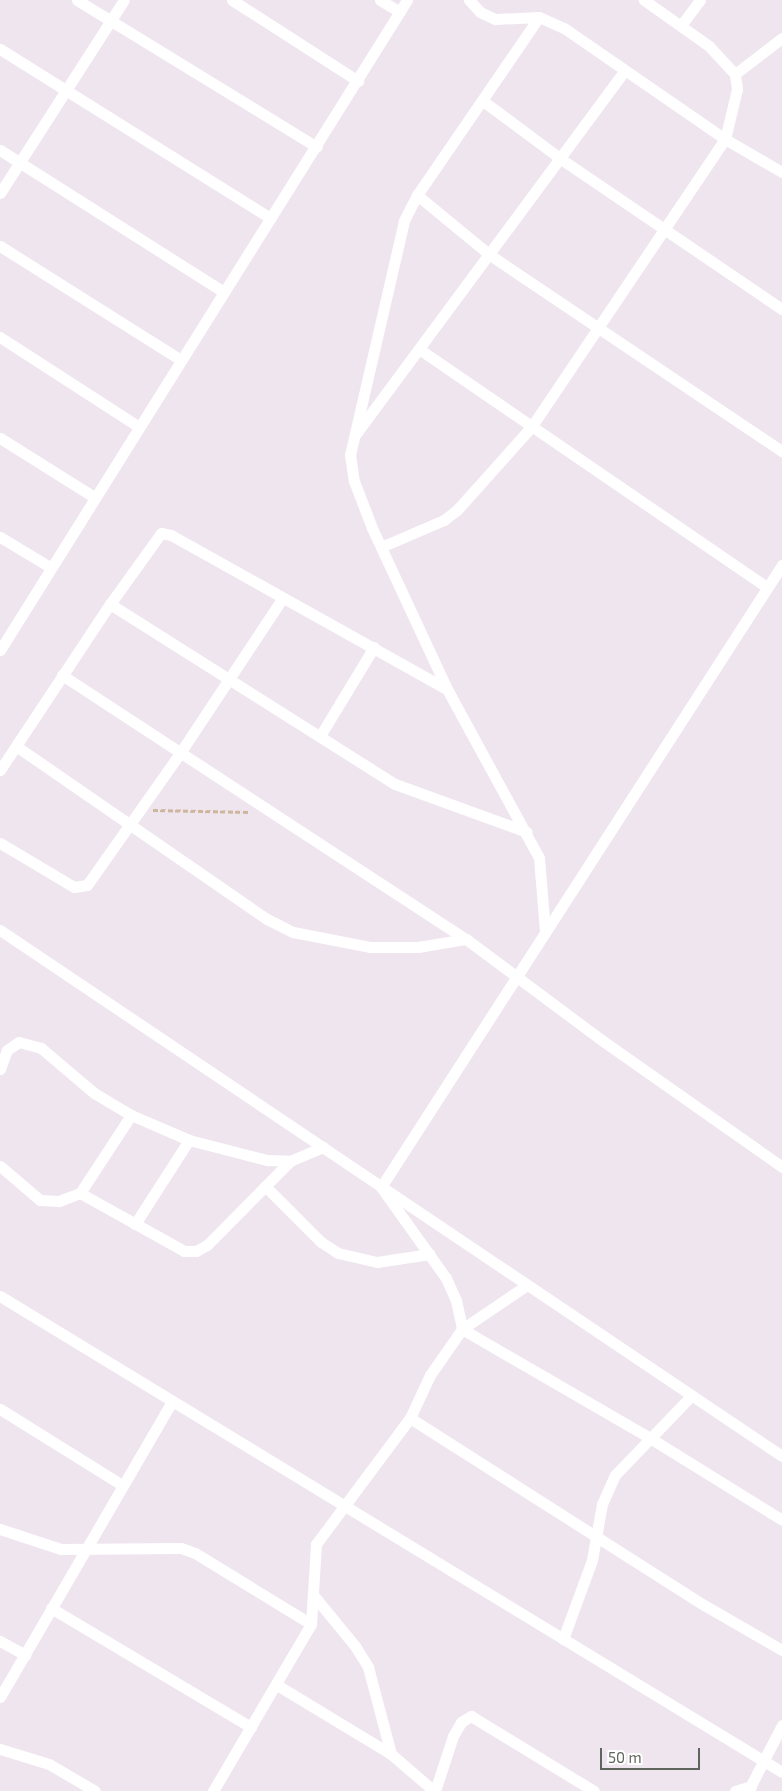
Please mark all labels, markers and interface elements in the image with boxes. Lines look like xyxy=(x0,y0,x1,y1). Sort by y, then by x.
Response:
scale bar xyxy=(602,1738,702,1770)
text: 50 m xyxy=(608,1748,642,1766)

